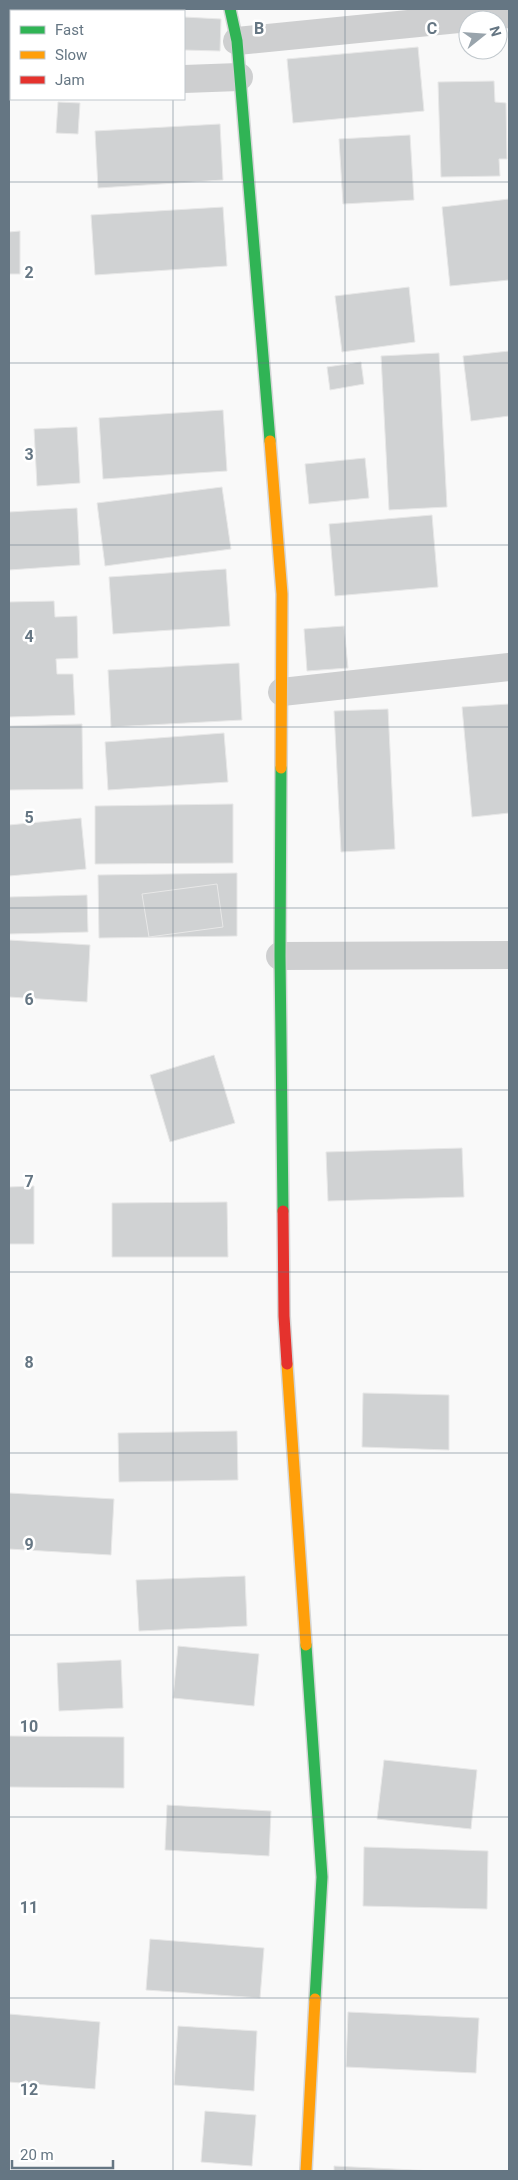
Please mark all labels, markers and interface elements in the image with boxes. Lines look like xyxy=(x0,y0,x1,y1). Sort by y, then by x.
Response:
legend xyxy=(10,10,185,100)
north arrow xyxy=(458,10,508,60)
text: B xyxy=(254,19,264,38)
text: C xyxy=(427,19,437,38)
text: Fast xyxy=(55,21,84,39)
text: N xyxy=(486,24,505,38)
text: Slow xyxy=(55,46,87,64)
text: Jam xyxy=(55,71,85,89)
text: 2 xyxy=(24,263,34,282)
text: 3 xyxy=(24,445,34,464)
text: 4 xyxy=(24,627,34,646)
text: 5 xyxy=(24,808,34,827)
text: 6 xyxy=(24,990,34,1009)
text: 7 xyxy=(24,1172,34,1191)
text: 8 xyxy=(24,1353,34,1372)
text: 9 xyxy=(24,1535,34,1554)
text: 10 xyxy=(20,1717,38,1736)
text: 11 xyxy=(20,1898,38,1917)
text: 12 xyxy=(20,2080,38,2099)
scale bar xyxy=(12,2138,114,2170)
text: 20 m xyxy=(20,2146,54,2164)

